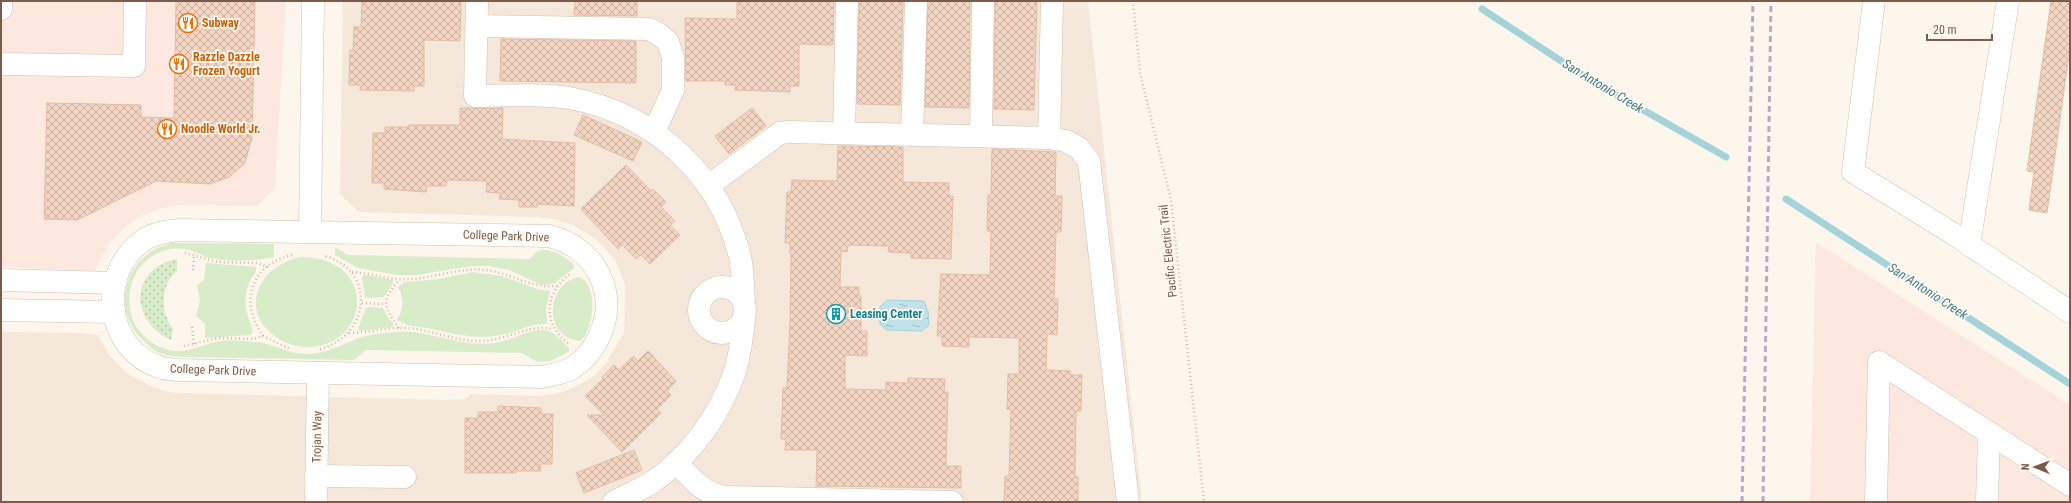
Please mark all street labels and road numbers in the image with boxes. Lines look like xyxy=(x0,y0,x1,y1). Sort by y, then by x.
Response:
street label: Pacific Electric Trail xyxy=(1156,204,1180,298)
street label: College Park Drive xyxy=(463,227,550,245)
street label: College Park Drive xyxy=(170,361,257,379)
street label: Trojan Way xyxy=(310,411,324,463)

